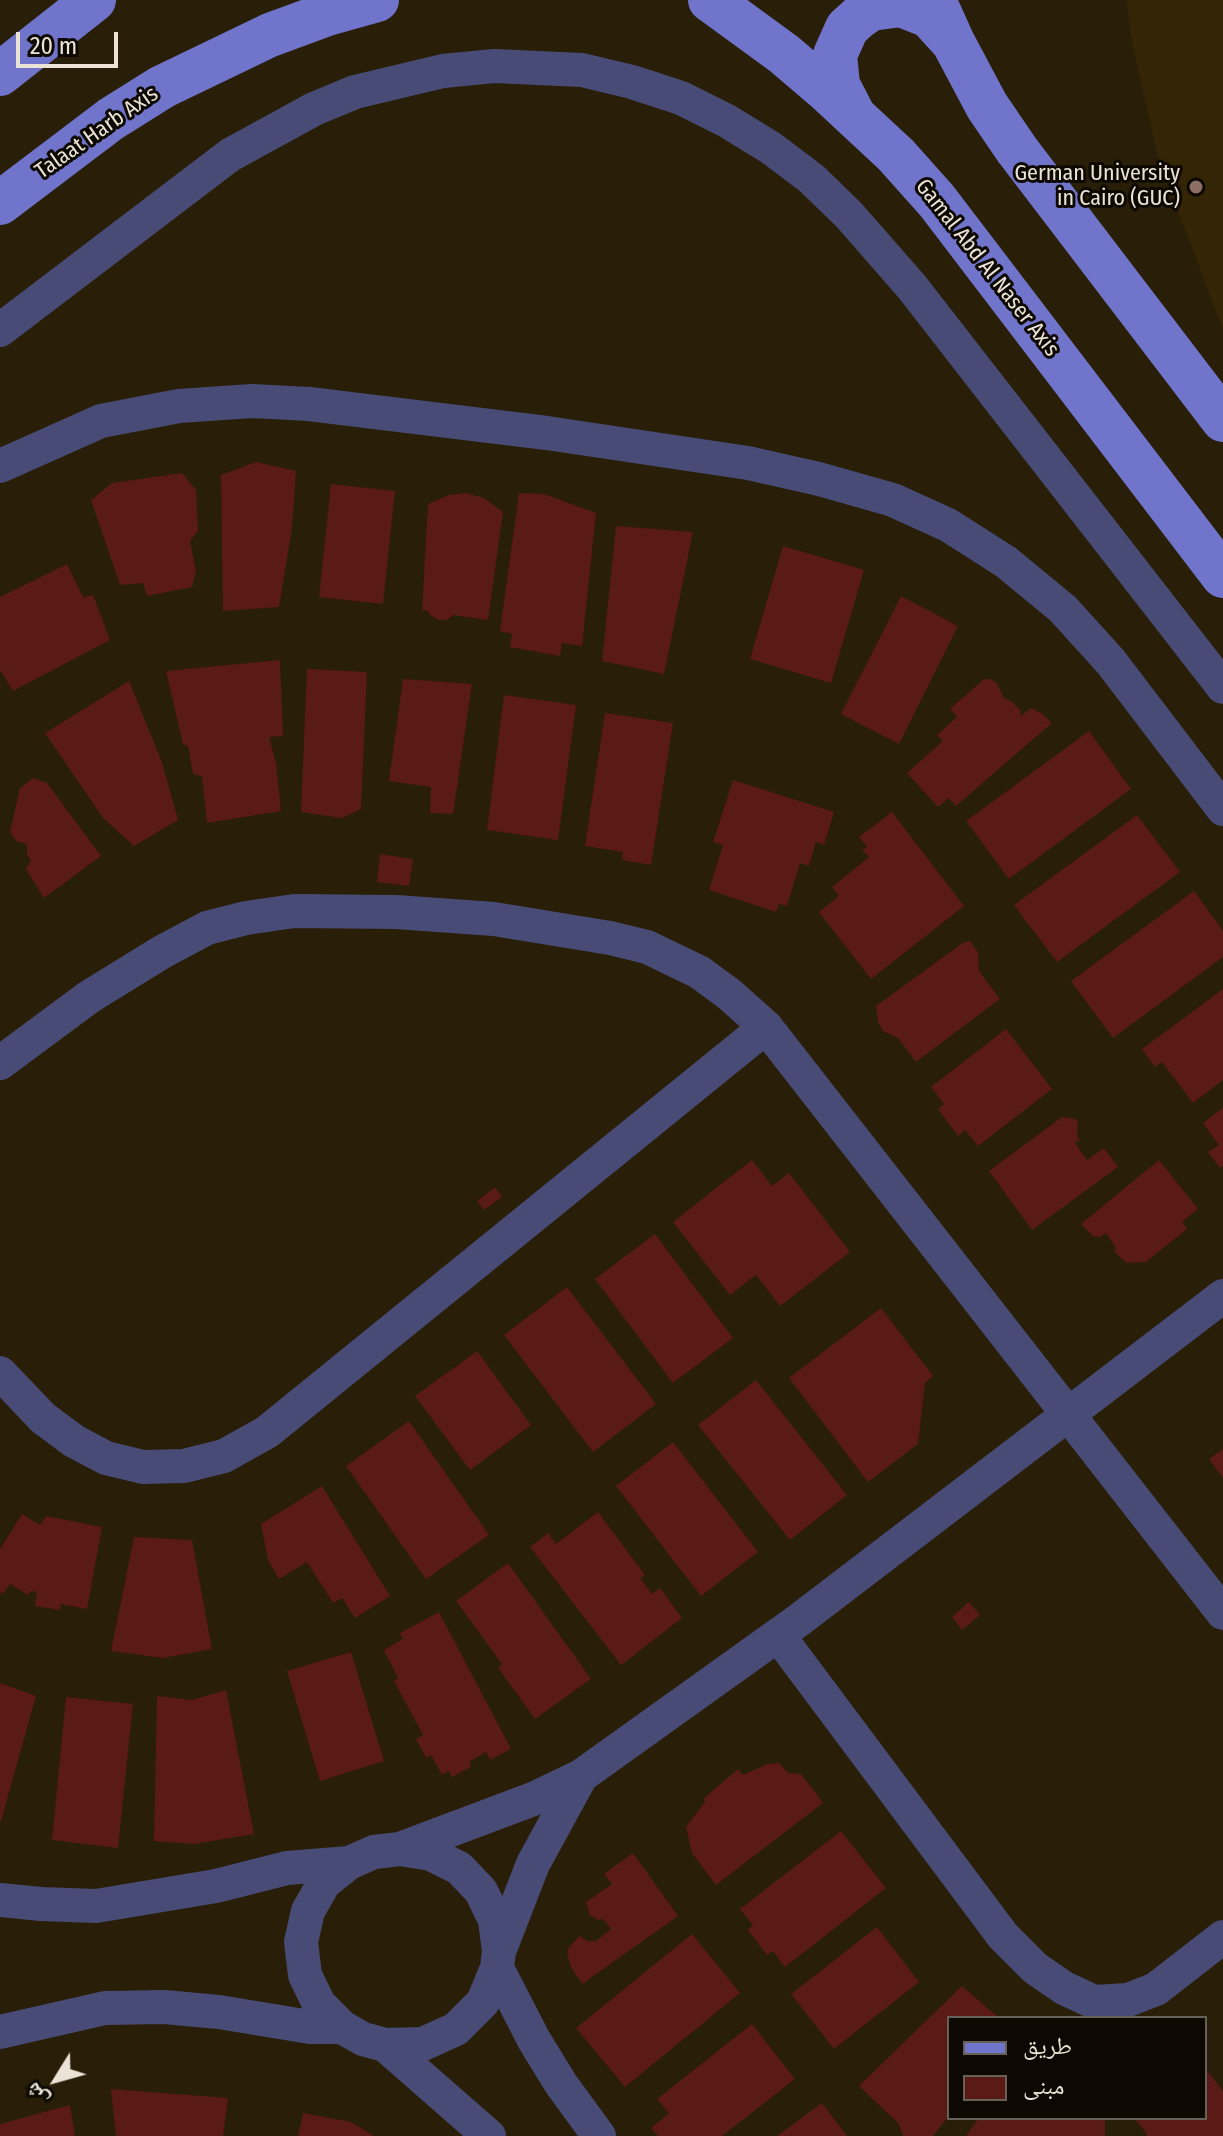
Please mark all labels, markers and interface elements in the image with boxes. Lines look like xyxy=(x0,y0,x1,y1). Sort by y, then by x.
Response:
scale bar xyxy=(20,16,122,66)
text: 20 m xyxy=(30,32,77,60)
street label: Talaat Harb Axis xyxy=(30,81,164,185)
place label: German University in Cairo (GUC) xyxy=(1014,161,1180,212)
street label: Gamal Abd Al Naser Axis xyxy=(910,174,1064,362)
marker: German University in Cairo (GUC) xyxy=(1187,178,1205,196)
legend xyxy=(947,2016,1207,2120)
text: طريق xyxy=(1023,2032,1072,2060)
north arrow xyxy=(16,2040,96,2120)
text: مبنى xyxy=(1023,2072,1064,2100)
text: ش xyxy=(19,2077,54,2112)

